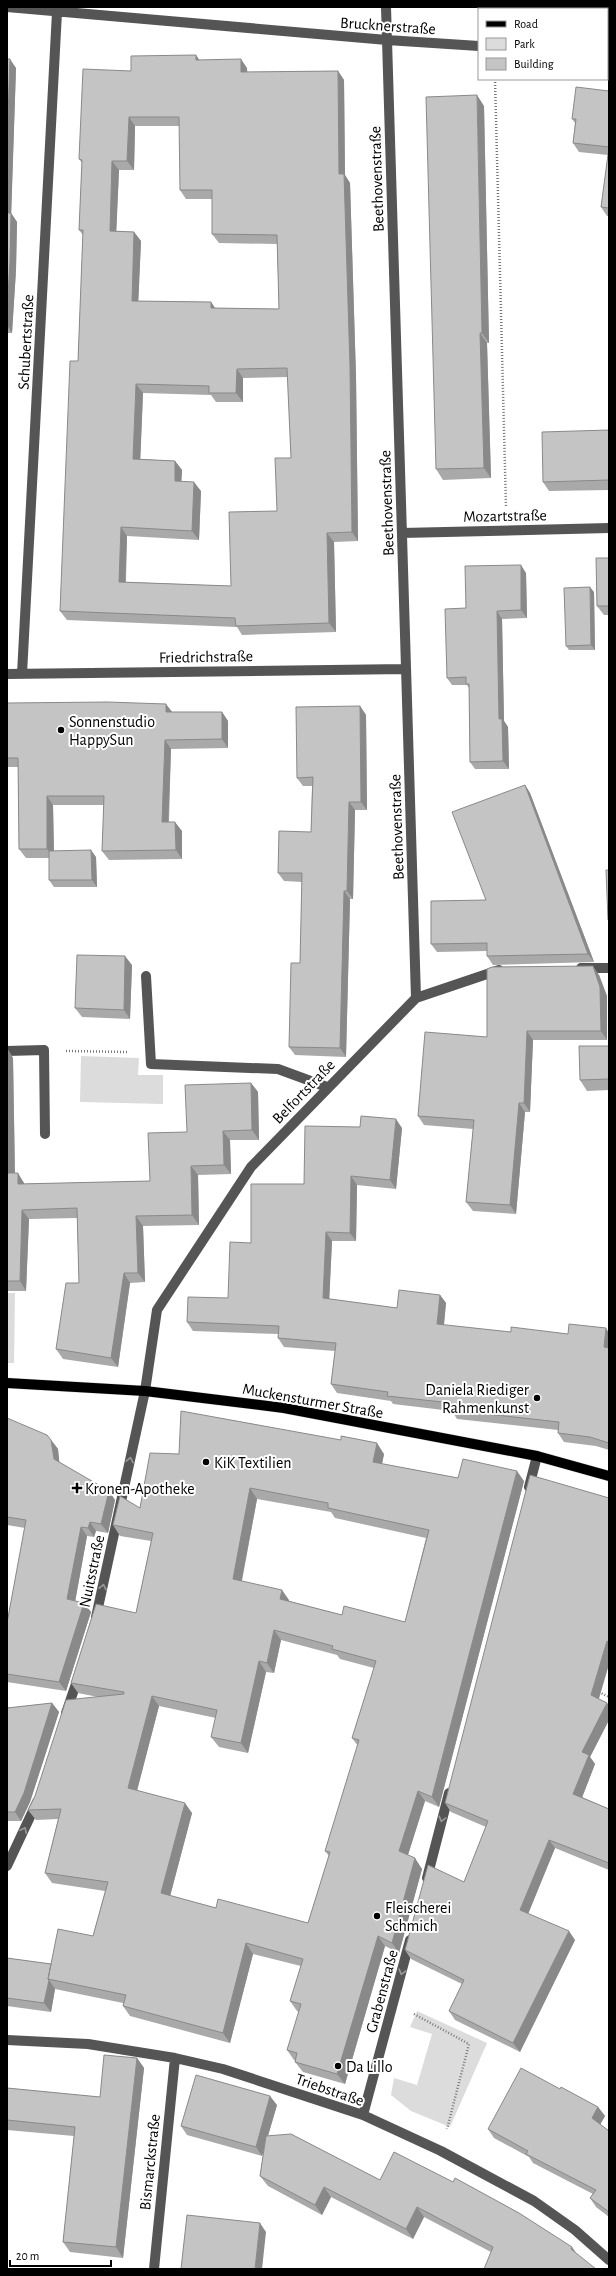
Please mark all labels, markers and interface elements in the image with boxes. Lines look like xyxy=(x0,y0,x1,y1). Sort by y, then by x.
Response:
legend xyxy=(478,8,608,80)
street label: Brucknerstraße xyxy=(340,15,436,37)
text: Road xyxy=(514,18,538,30)
text: Park xyxy=(514,38,535,50)
text: Building xyxy=(514,58,554,70)
street label: Beethovenstraße xyxy=(367,126,387,232)
street label: Schubertstraße xyxy=(16,294,36,390)
street label: Beethovenstraße xyxy=(377,450,397,556)
street label: Mozartstraße xyxy=(463,507,547,525)
street label: Friedrichstraße xyxy=(159,648,253,666)
place label: Sonnenstudio HappySun xyxy=(69,714,155,749)
marker: Sonnenstudio HappySun xyxy=(56,725,66,735)
street label: Beethovenstraße xyxy=(387,774,407,880)
street label: Belfortstraße xyxy=(269,1057,338,1127)
street label: Muckensturmer Straße xyxy=(241,1381,385,1421)
place label: Daniela Riediger Rahmenkunst xyxy=(425,1382,530,1416)
marker: Daniela Riediger Rahmenkunst xyxy=(532,1393,542,1403)
place label: KiK Textilien xyxy=(214,1455,292,1471)
one-way arrow xyxy=(126,1457,134,1463)
marker: KiK Textilien xyxy=(201,1457,211,1467)
place label: Kronen-Apotheke xyxy=(85,1481,195,1497)
marker: Kronen-Apotheke xyxy=(72,1483,82,1493)
street label: Nuitsstraße xyxy=(77,1534,107,1609)
one-way arrow xyxy=(98,1584,106,1590)
one-way arrow xyxy=(439,1816,447,1822)
one-way arrow xyxy=(19,1827,27,1835)
place label: Fleischerei Schmich xyxy=(385,1900,451,1934)
marker: Fleischerei Schmich xyxy=(372,1911,382,1921)
street label: Grabenstraße xyxy=(363,1948,401,2034)
one-way arrow xyxy=(398,1968,407,1975)
place label: Da Lillo xyxy=(346,2059,393,2075)
marker: Da Lillo xyxy=(333,2061,343,2071)
street label: Triebstraße xyxy=(293,2071,366,2109)
street label: Bismarckstraße xyxy=(137,2113,163,2211)
scale bar xyxy=(10,2242,111,2268)
text: 20 m xyxy=(16,2250,39,2262)

